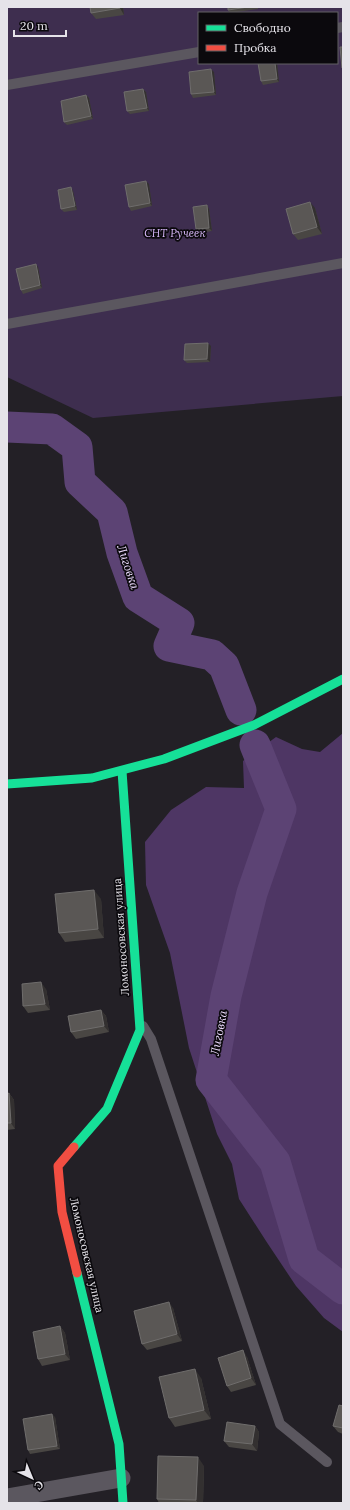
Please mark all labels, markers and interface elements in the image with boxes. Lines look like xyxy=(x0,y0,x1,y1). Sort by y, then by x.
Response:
scale bar xyxy=(14,12,66,38)
legend xyxy=(198,12,338,64)
text: 20 m xyxy=(20,18,48,33)
text: Свободно xyxy=(234,20,291,35)
text: Пробка xyxy=(234,40,276,55)
park label: СНТ Ручеек xyxy=(144,226,206,240)
water label: Лиговка xyxy=(114,543,143,591)
street label: Ломоносовская улица xyxy=(110,878,132,996)
water label: Лиговка xyxy=(207,1008,230,1057)
street label: Ломоносовская улица xyxy=(67,1196,107,1314)
north arrow xyxy=(12,1458,52,1498)
text: С xyxy=(31,1478,47,1493)

